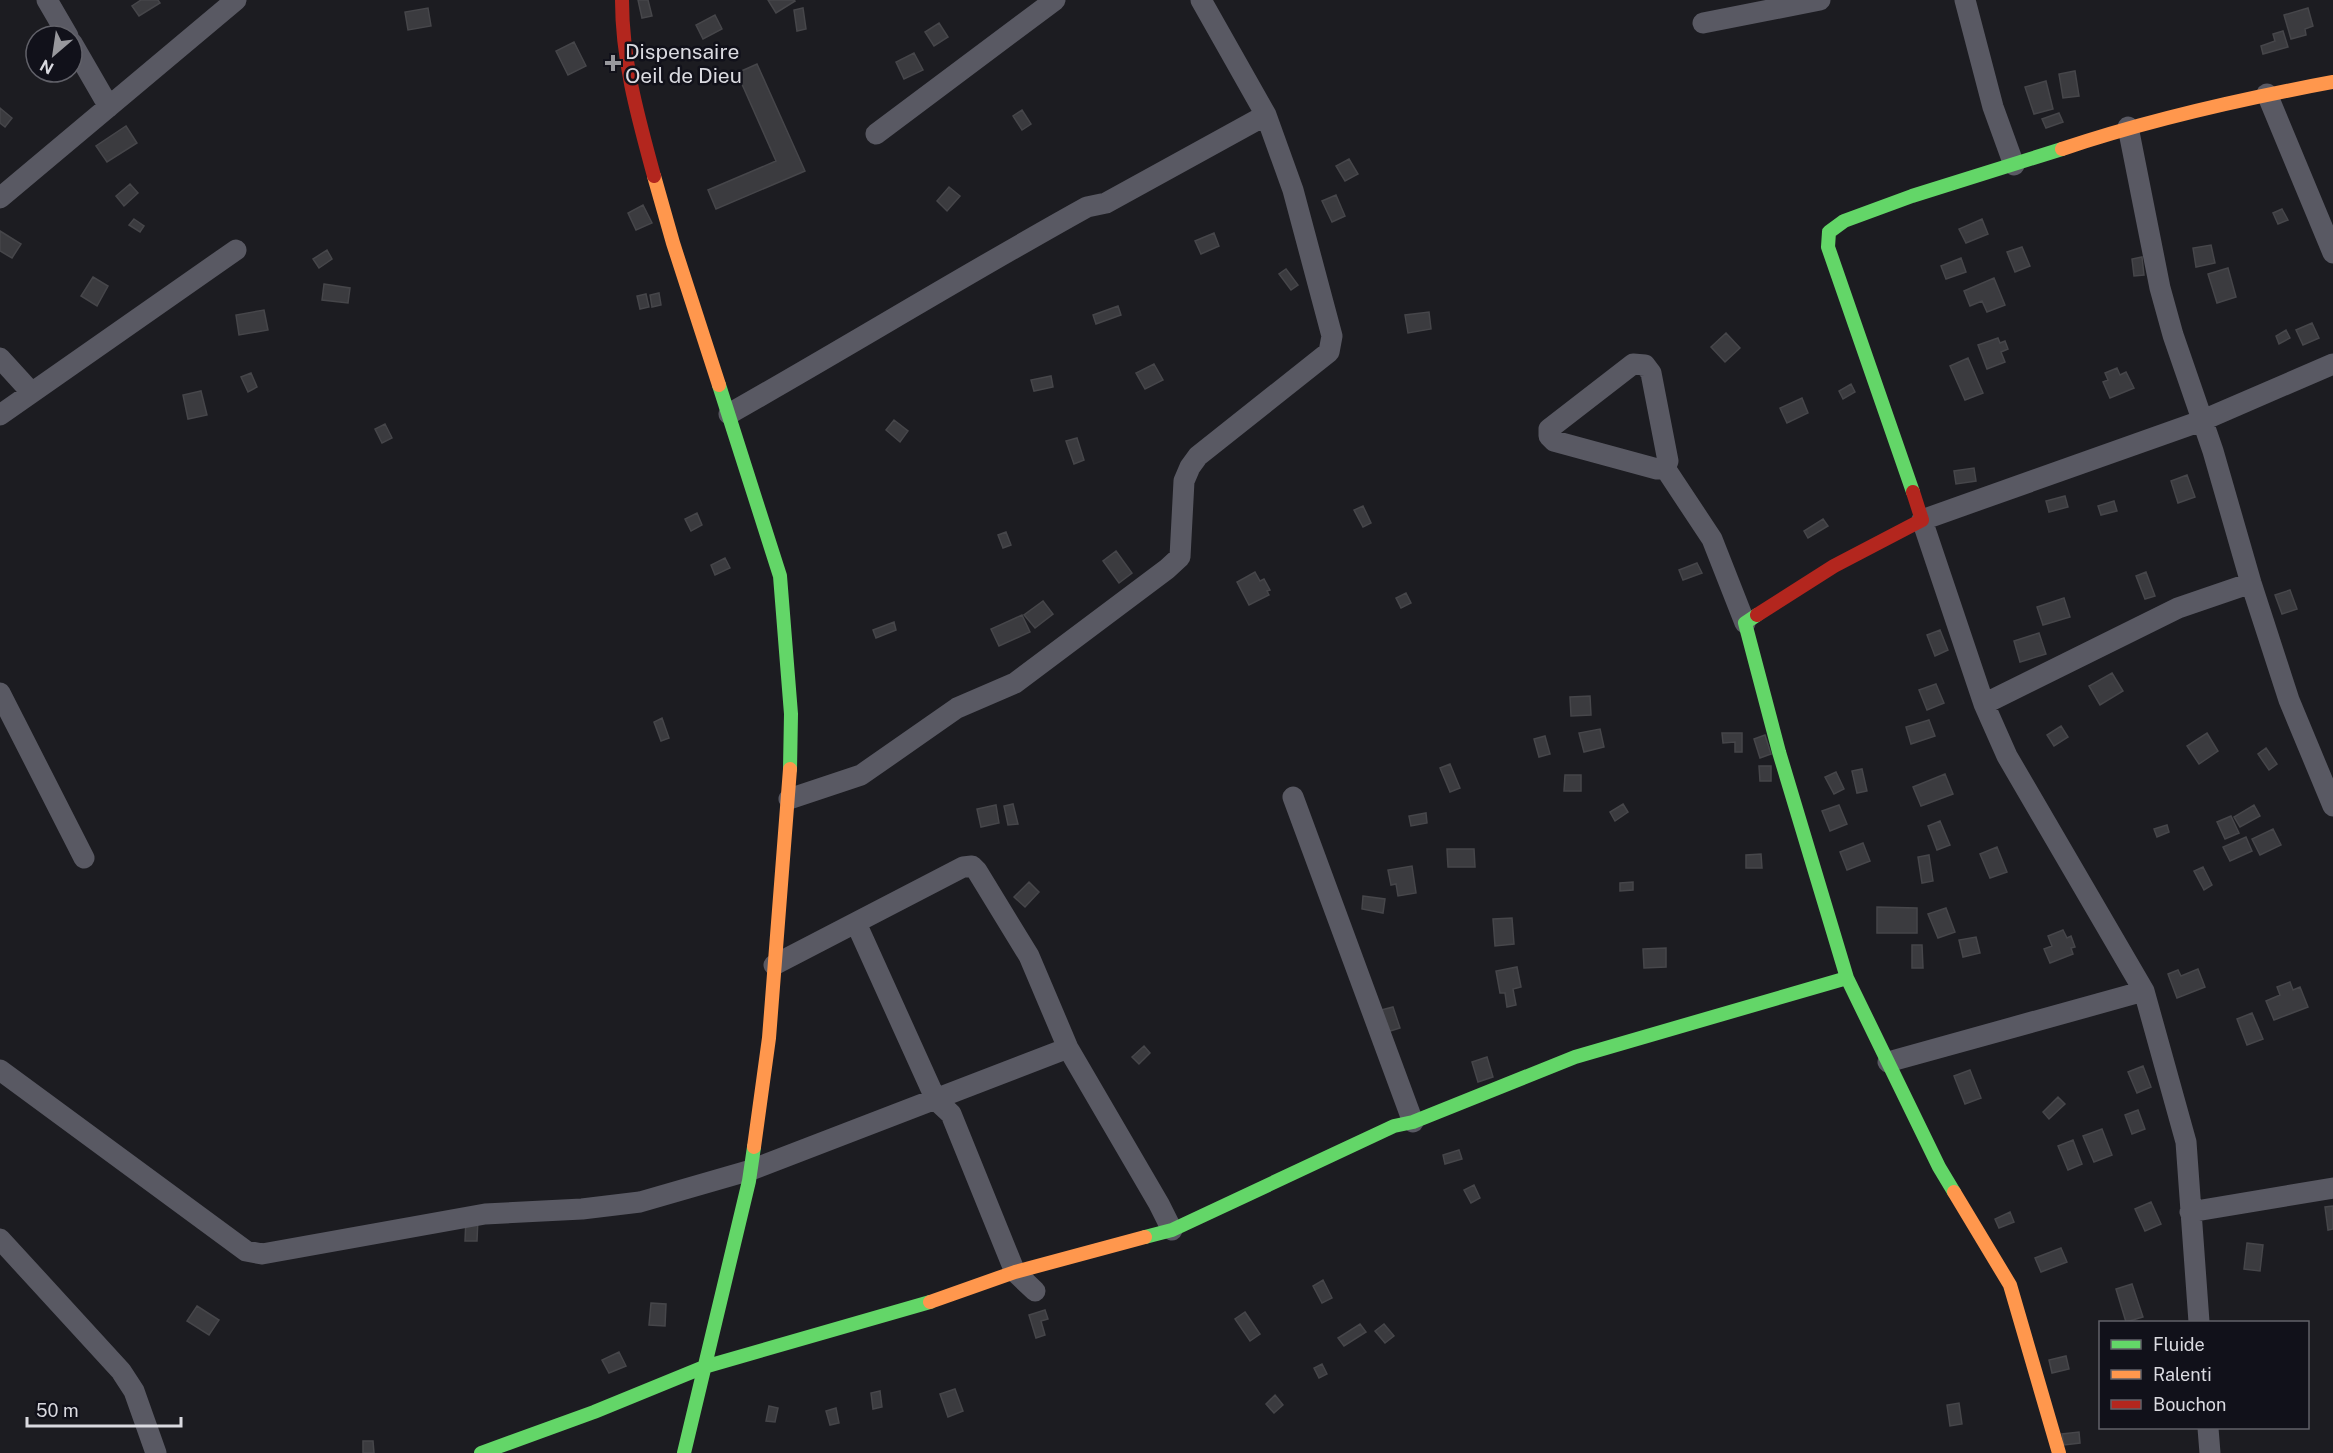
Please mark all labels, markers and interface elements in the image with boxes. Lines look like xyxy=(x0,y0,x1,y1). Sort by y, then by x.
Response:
north arrow xyxy=(24,24,84,84)
place label: Dispensaire Oeil de Dieu xyxy=(625,39,742,88)
text: N xyxy=(37,55,57,78)
marker: Dispensaire Oeil de Dieu xyxy=(606,56,620,70)
legend xyxy=(2099,1321,2309,1429)
text: Fluide xyxy=(2153,1334,2205,1355)
text: Ralenti xyxy=(2153,1364,2212,1385)
scale bar xyxy=(27,1390,182,1428)
text: Bouchon xyxy=(2153,1394,2226,1415)
text: 50 m xyxy=(36,1400,79,1421)

